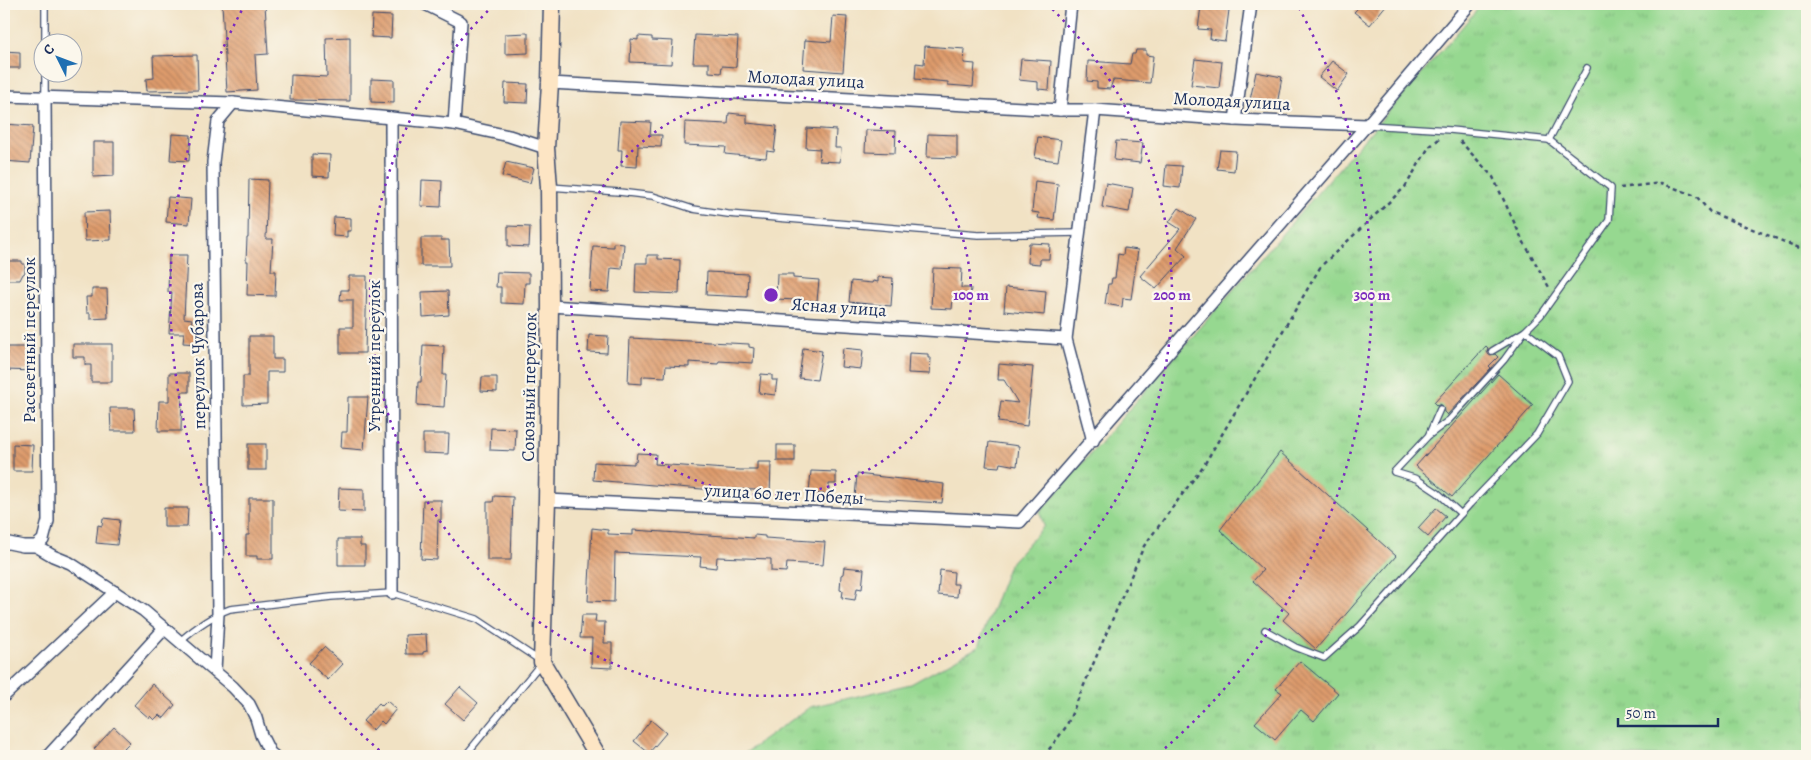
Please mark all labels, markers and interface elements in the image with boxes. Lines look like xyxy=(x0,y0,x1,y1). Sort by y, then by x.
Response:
north arrow xyxy=(32,32,82,82)
text: С xyxy=(39,40,59,59)
street label: Молодая улица xyxy=(747,64,866,94)
street label: Молодая улица xyxy=(1173,86,1292,116)
street label: Рассветный переулок xyxy=(17,257,41,423)
street label: Утренний переулок xyxy=(362,280,386,432)
street label: переулок Чубарова xyxy=(185,282,211,430)
text: 100 m xyxy=(953,285,989,305)
text: 200 m xyxy=(1153,285,1191,305)
text: 300 m xyxy=(1354,285,1391,305)
centre of rings xyxy=(762,286,780,304)
street label: Ясная улица xyxy=(791,292,888,322)
street label: Союзный переулок xyxy=(516,312,542,462)
street label: улица 60 лет Победы xyxy=(703,478,864,510)
scale bar xyxy=(1618,695,1718,727)
text: 50 m xyxy=(1626,703,1656,723)

